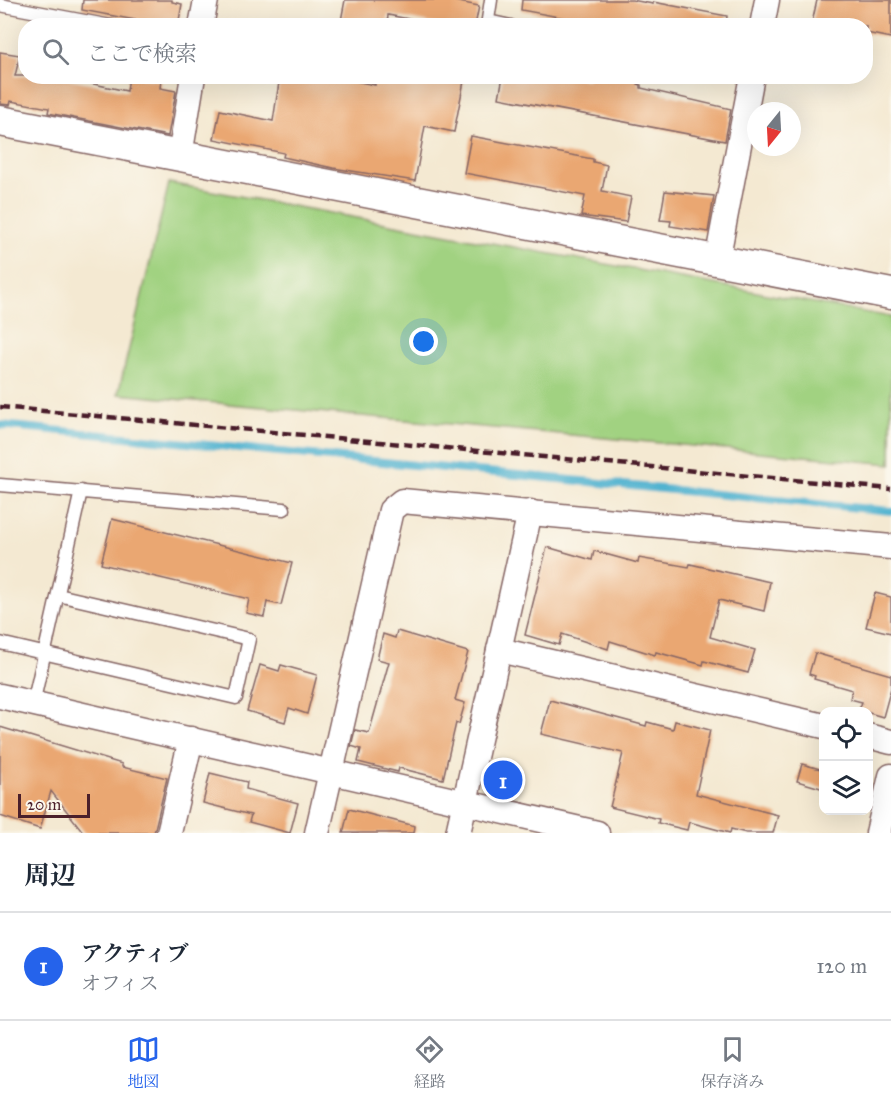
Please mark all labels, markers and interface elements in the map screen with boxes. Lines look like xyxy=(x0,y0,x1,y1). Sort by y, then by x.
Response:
search box xyxy=(18,18,873,84)
icon: search xyxy=(39,35,72,68)
text: ここで検索 xyxy=(87,40,197,67)
north arrow xyxy=(747,102,801,156)
your location xyxy=(409,327,438,356)
map controls xyxy=(819,707,873,815)
button: locate xyxy=(819,707,873,761)
pin: 1 xyxy=(484,758,522,802)
button: layers xyxy=(819,761,873,815)
scale bar xyxy=(18,791,90,818)
text: 20 m xyxy=(27,795,61,814)
text: 周辺 xyxy=(24,859,76,891)
text: アクティブ xyxy=(81,940,189,967)
text: 1 xyxy=(40,954,47,978)
text: 120 m xyxy=(816,954,867,978)
text: オフィス xyxy=(81,971,159,995)
tab: 地図 xyxy=(127,1033,160,1092)
tab: 経路 xyxy=(413,1033,446,1092)
tab: 保存済み xyxy=(700,1033,764,1092)

